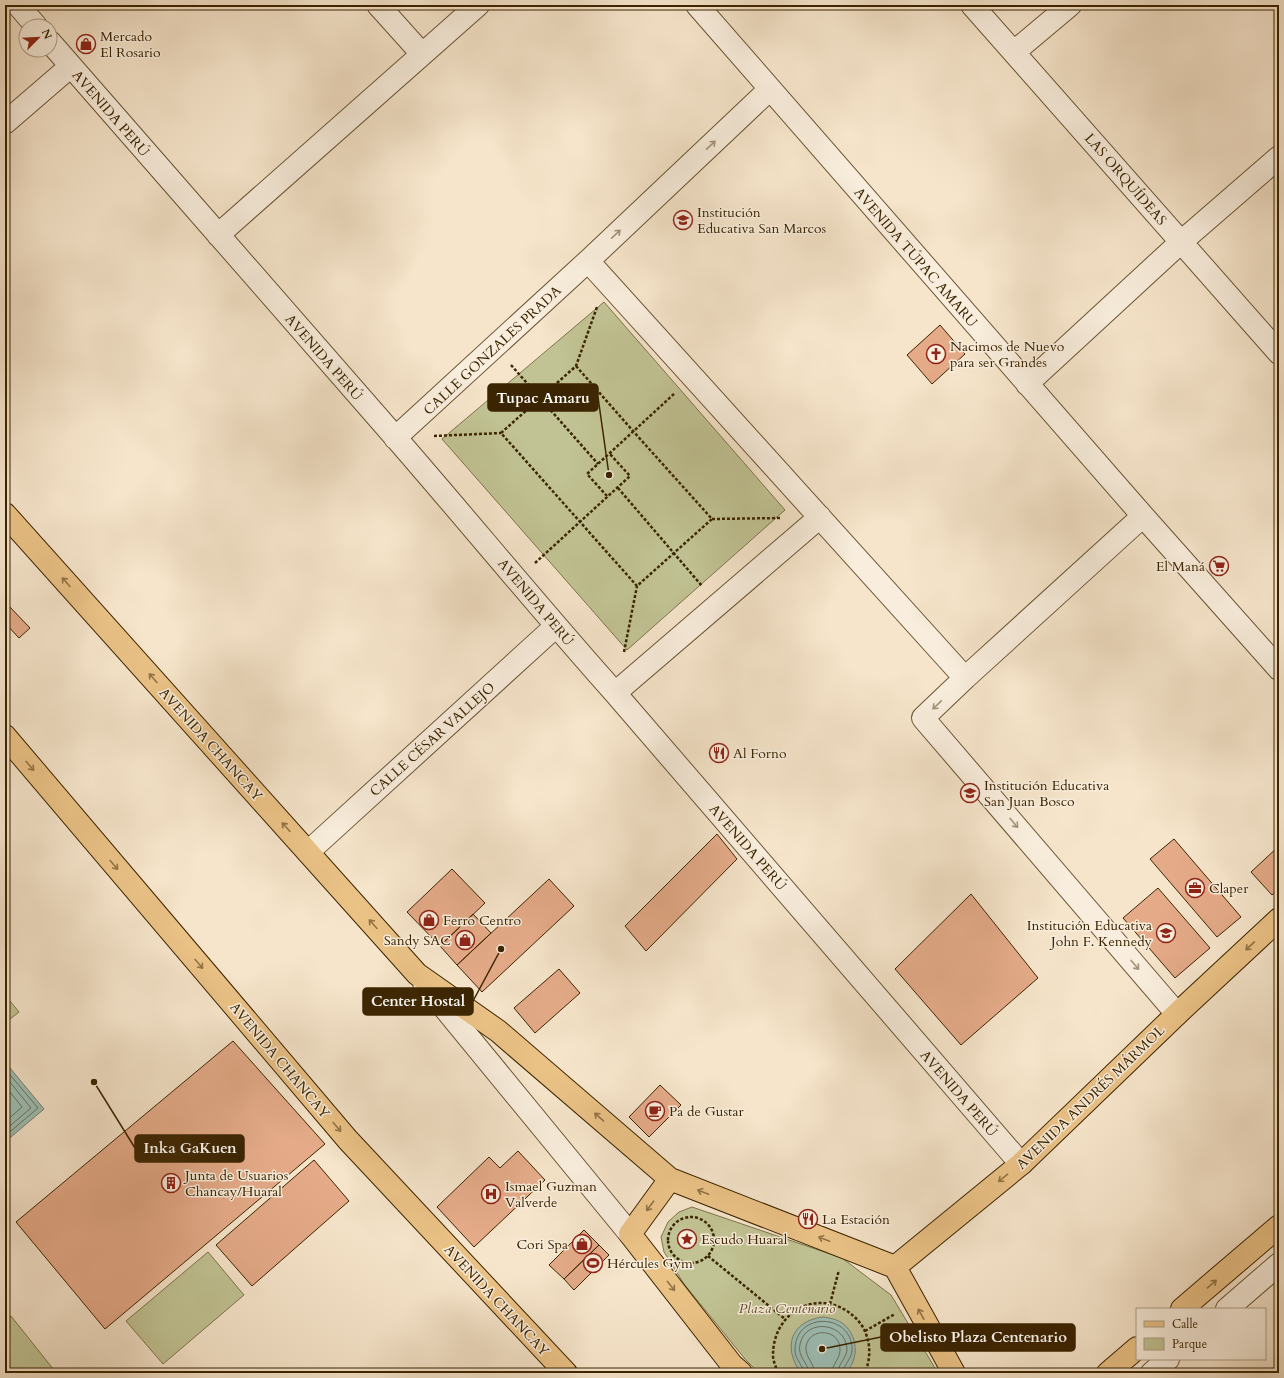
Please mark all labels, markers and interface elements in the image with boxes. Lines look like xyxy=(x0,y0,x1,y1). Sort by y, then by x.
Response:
north arrow xyxy=(18,18,58,58)
text: N xyxy=(38,27,56,42)
place label: Mercado El Rosario xyxy=(100,27,161,62)
shop icon: Mercado El Rosario xyxy=(75,33,97,55)
street label: AVENIDA PERÚ xyxy=(68,66,154,161)
street label: LAS ORQUÍDEAS xyxy=(1080,129,1171,229)
one-way arrow xyxy=(706,140,716,150)
street label: AVENIDA TÚPAC AMARU xyxy=(850,183,982,332)
place label: Institución Educativa San Marcos xyxy=(697,203,827,238)
school or university icon: Institución Educativa San Marcos xyxy=(672,209,694,231)
one-way arrow xyxy=(611,229,621,239)
street label: CALLE GONZALES PRADA xyxy=(419,281,565,419)
street label: AVENIDA PERÚ xyxy=(281,310,367,405)
place label: Nacimos de Nuevo para ser Grandes xyxy=(950,337,1065,372)
church icon: Nacimos de Nuevo para ser Grandes xyxy=(925,343,947,365)
callout: Tupac Amaru xyxy=(488,384,598,411)
text: Tupac Amaru xyxy=(496,388,590,408)
street label: AVENIDA PERÚ xyxy=(493,555,578,651)
supermarket icon: El Maná xyxy=(1208,555,1230,577)
place label: El Maná xyxy=(1156,557,1205,576)
one-way arrow xyxy=(61,576,70,587)
one-way arrow xyxy=(148,673,157,684)
street label: CALLE CÉSAR VALLEJO xyxy=(366,678,499,801)
street label: AVENIDA CHANCAY xyxy=(155,684,267,805)
one-way arrow xyxy=(932,700,942,709)
restaurant icon: Al Forno xyxy=(708,742,730,764)
place label: Al Forno xyxy=(733,744,787,763)
one-way arrow xyxy=(26,761,35,771)
place label: Institución Educativa San Juan Bosco xyxy=(984,776,1109,811)
school or university icon: Institución Educativa San Juan Bosco xyxy=(959,782,981,804)
street label: AVENIDA PERÚ xyxy=(705,800,791,895)
one-way arrow xyxy=(1009,818,1018,829)
one-way arrow xyxy=(282,823,291,833)
one-way arrow xyxy=(110,860,119,870)
office icon: Claper xyxy=(1184,877,1206,899)
place label: Claper xyxy=(1209,879,1249,898)
shop icon: Ferro Centro xyxy=(418,909,440,931)
place label: Ferro Centro xyxy=(443,911,521,930)
place label: Institución Educativa John F. Kennedy xyxy=(1027,916,1153,951)
one-way arrow xyxy=(368,919,377,930)
school or university icon: Institución Educativa John F. Kennedy xyxy=(1155,922,1177,944)
shop icon: Sandy SAC xyxy=(454,929,476,951)
place label: Sandy SAC xyxy=(384,931,451,950)
one-way arrow xyxy=(1245,941,1256,950)
one-way arrow xyxy=(194,959,203,969)
one-way arrow xyxy=(1130,959,1139,970)
callout: Center Hostal xyxy=(363,988,473,1015)
text: Center Hostal xyxy=(371,991,466,1011)
street label: AVENIDA CHANCAY xyxy=(225,998,334,1123)
street label: AVENIDA ANDRÉS MÁRMOL xyxy=(1012,1021,1169,1174)
street label: AVENIDA PERÚ xyxy=(916,1046,1002,1141)
cafe icon: Pa de Gustar xyxy=(644,1100,666,1122)
place label: Pa de Gustar xyxy=(669,1102,745,1121)
one-way arrow xyxy=(593,1113,604,1122)
one-way arrow xyxy=(333,1122,342,1132)
callout: Inka GaKuen xyxy=(135,1135,244,1162)
text: Inka GaKuen xyxy=(143,1138,237,1158)
place label: Junta de Usuarios Chancay/Huaral xyxy=(183,1166,289,1201)
building icon: Junta de Usuarios Chancay/Huaral xyxy=(160,1172,182,1194)
one-way arrow xyxy=(997,1174,1008,1183)
place label: Ismael Guzman Valverde xyxy=(505,1177,597,1212)
hospital icon: Ismael Guzman Valverde xyxy=(480,1183,502,1205)
one-way arrow xyxy=(698,1187,710,1195)
one-way arrow xyxy=(646,1201,654,1212)
restaurant icon: La Estación xyxy=(797,1208,819,1230)
place label: La Estación xyxy=(822,1210,890,1229)
place icon: Escudo Huaral xyxy=(676,1228,698,1250)
place label: Escudo Huaral xyxy=(701,1230,788,1249)
shop icon: Cori Spa xyxy=(571,1233,593,1255)
place label: Cori Spa xyxy=(516,1235,568,1254)
one-way arrow xyxy=(819,1235,831,1243)
street label: AVENIDA CHANCAY xyxy=(440,1240,554,1361)
sports icon: Hércules Gym xyxy=(582,1252,604,1274)
place label: Hércules Gym xyxy=(607,1254,693,1273)
one-way arrow xyxy=(1207,1279,1217,1288)
one-way arrow xyxy=(666,1281,675,1292)
park label: Plaza Centenario xyxy=(739,1299,836,1318)
legend xyxy=(1136,1308,1266,1360)
one-way arrow xyxy=(917,1309,925,1321)
text: Calle xyxy=(1172,1316,1198,1332)
callout: Obelisto Plaza Centenario xyxy=(881,1324,1075,1351)
text: Obelisto Plaza Centenario xyxy=(889,1327,1067,1347)
text: Parque xyxy=(1172,1336,1207,1352)

